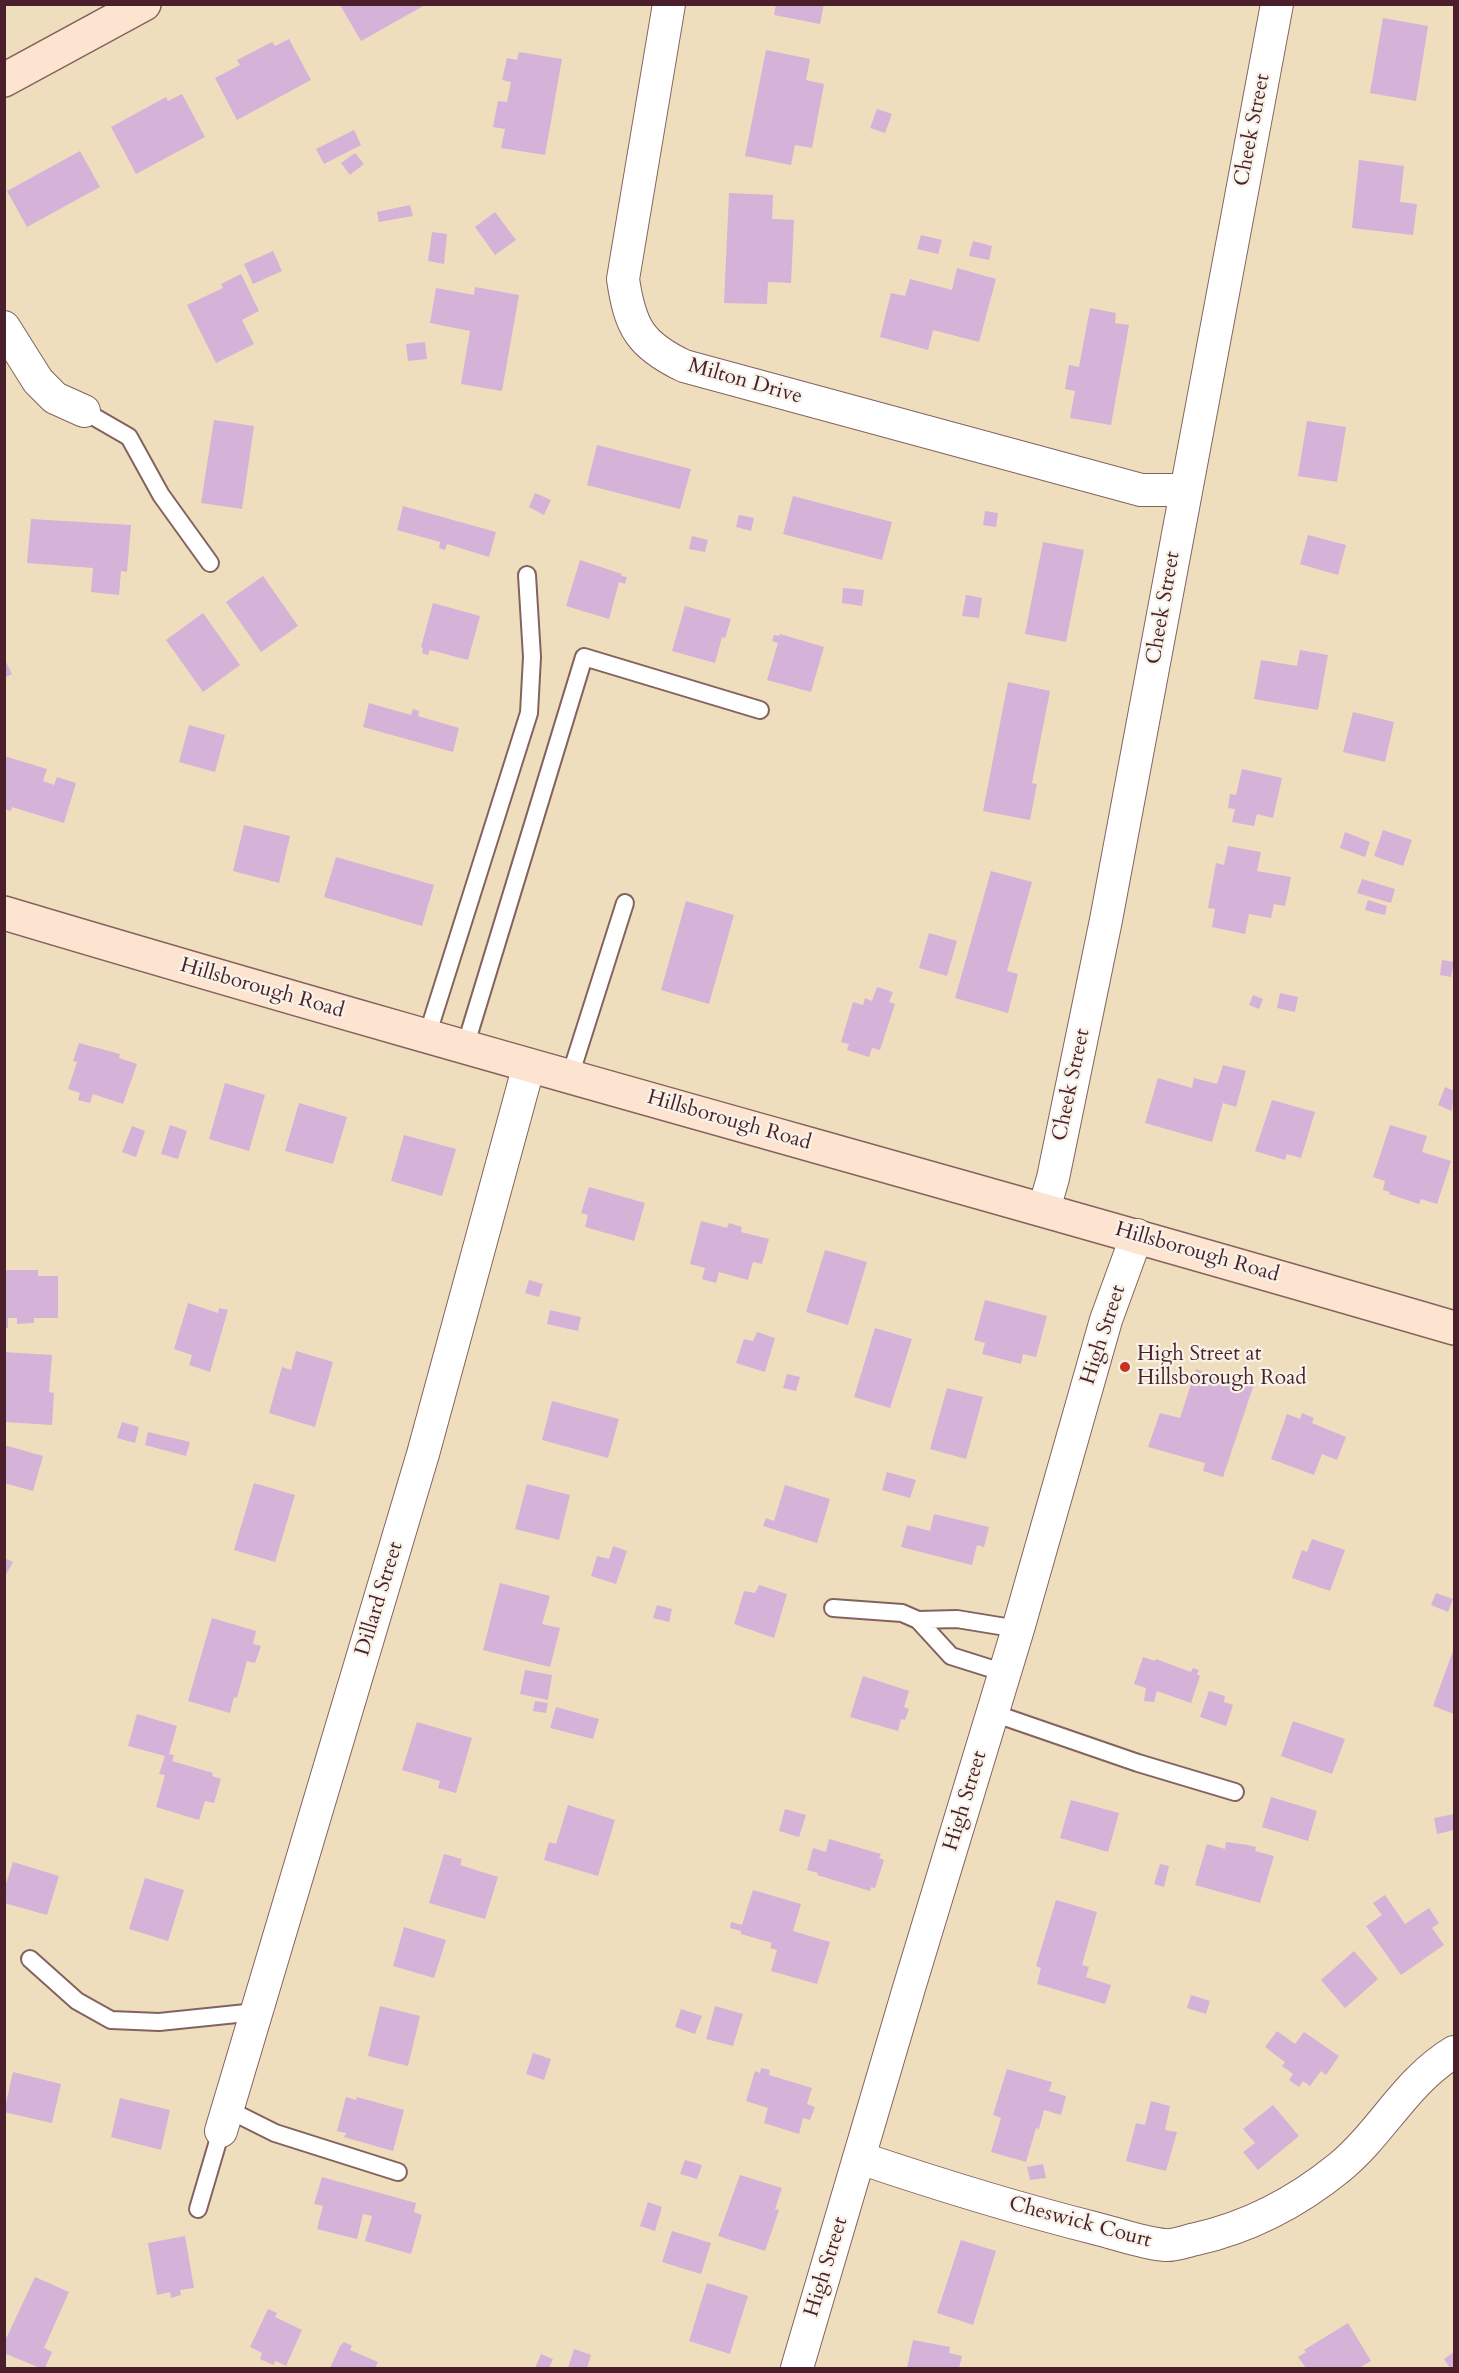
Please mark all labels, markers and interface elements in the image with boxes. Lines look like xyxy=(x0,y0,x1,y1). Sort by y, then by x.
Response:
street label: Cheek Street xyxy=(1230,72,1276,188)
street label: Milton Drive xyxy=(685,354,805,410)
street label: Cheek Street xyxy=(1142,550,1186,666)
street label: Hillsborough Road xyxy=(177,954,347,1024)
street label: Cheek Street xyxy=(1048,1027,1096,1143)
street label: Hillsborough Road xyxy=(644,1086,814,1156)
street label: Hillsborough Road xyxy=(1112,1218,1282,1288)
street label: High Street xyxy=(1076,1282,1132,1388)
place label: High Street at Hillsborough Road xyxy=(1137,1342,1306,1392)
marker: High Street at Hillsborough Road xyxy=(1118,1360,1132,1374)
street label: Dillard Street xyxy=(351,1539,409,1659)
street label: High Street xyxy=(939,1748,993,1854)
street label: Cheswick Court xyxy=(1006,2192,1154,2254)
street label: High Street xyxy=(800,2214,854,2320)

